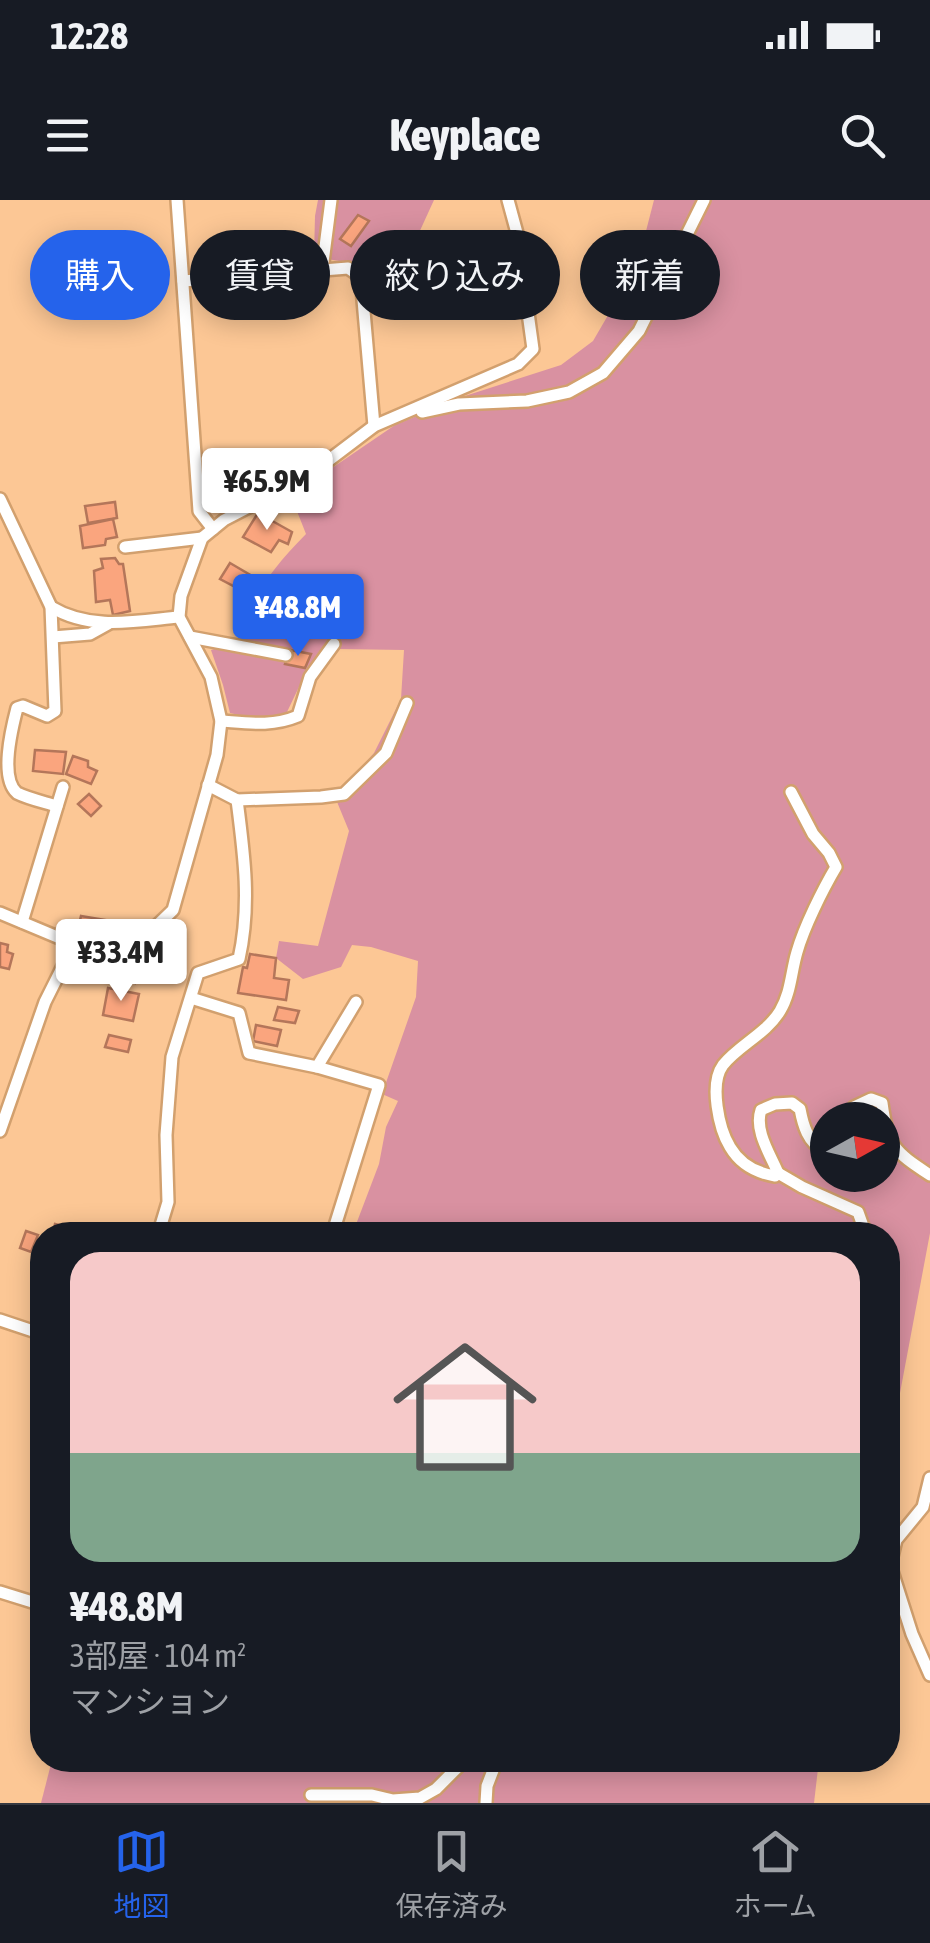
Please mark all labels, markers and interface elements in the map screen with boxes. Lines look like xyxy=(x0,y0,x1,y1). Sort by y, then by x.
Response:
text: 12:28 xyxy=(50,14,128,57)
icon: menu xyxy=(40,108,95,163)
icon: search xyxy=(835,108,890,163)
text: Keyplace xyxy=(390,109,540,161)
chip: 購入 xyxy=(30,230,170,320)
chip: 賃貸 xyxy=(190,230,330,320)
chip: 絞り込み xyxy=(350,230,560,320)
chip: 新着 xyxy=(580,230,720,320)
pin: ¥65.9M xyxy=(186,448,348,533)
text: ¥65.9M xyxy=(224,462,310,499)
pin: ¥48.8M xyxy=(217,574,379,659)
text: ¥48.8M xyxy=(255,588,341,625)
pin: ¥33.4M xyxy=(40,919,202,1004)
text: ¥33.4M xyxy=(78,933,164,970)
north arrow xyxy=(810,1102,900,1192)
map controls xyxy=(810,1102,900,1192)
icon: home xyxy=(375,1317,555,1497)
text: ¥48.8M xyxy=(70,1582,184,1630)
text: 3部屋 · 104 m² xyxy=(70,1637,246,1674)
text: マンション xyxy=(70,1683,230,1720)
tab: 地図 xyxy=(113,1824,169,1924)
tab: 保存済み xyxy=(395,1824,507,1924)
tab: ホーム xyxy=(734,1824,817,1924)

